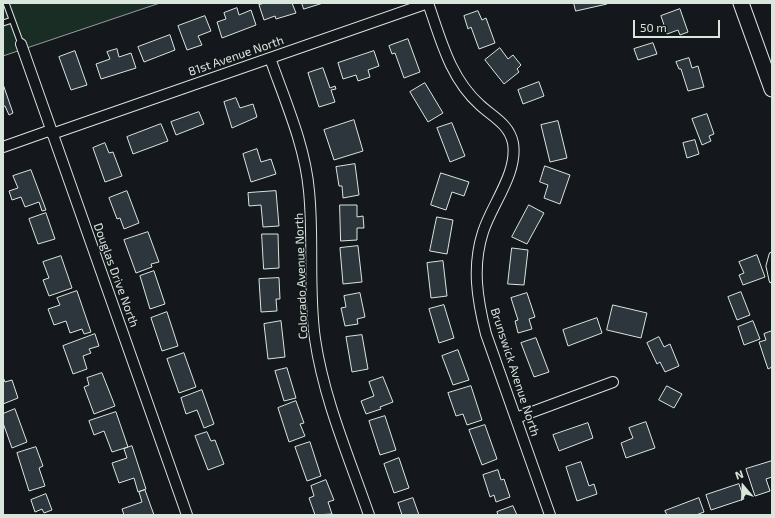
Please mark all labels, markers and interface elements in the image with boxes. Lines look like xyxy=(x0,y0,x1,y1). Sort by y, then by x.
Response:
scale bar xyxy=(635,12,722,38)
text: 50 m xyxy=(640,20,667,34)
street label: 81st Avenue North xyxy=(186,33,286,79)
street label: Colorado Avenue North xyxy=(292,213,310,339)
street label: Douglas Drive North xyxy=(90,221,142,329)
street label: Brunswick Avenue North xyxy=(487,306,543,438)
north arrow xyxy=(723,466,763,506)
text: N xyxy=(733,467,745,482)

